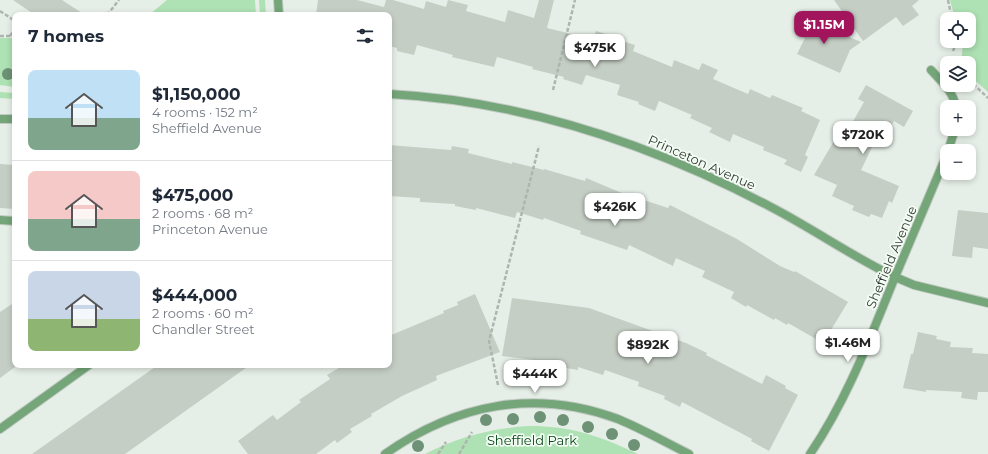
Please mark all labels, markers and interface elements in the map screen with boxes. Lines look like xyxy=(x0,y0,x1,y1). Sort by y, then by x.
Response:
pin: $1.15M xyxy=(791,11,857,45)
map controls xyxy=(940,12,976,180)
button: locate xyxy=(940,12,976,48)
text: $1.15M xyxy=(803,16,845,32)
icon: filters xyxy=(354,25,376,47)
text: 7 homes xyxy=(28,26,104,46)
pin: $475K xyxy=(567,34,623,68)
text: $475K xyxy=(574,39,616,55)
button: layers xyxy=(940,56,976,92)
text: $1,150,000 xyxy=(152,84,240,104)
icon: home xyxy=(60,86,108,134)
button: + xyxy=(940,100,976,136)
text: 4 rooms · 152 m² xyxy=(152,104,258,120)
text: Sheffield Avenue xyxy=(152,120,262,136)
pin: $720K xyxy=(835,121,891,155)
text: $720K xyxy=(842,126,884,142)
street label: Princeton Avenue xyxy=(646,131,758,193)
button: − xyxy=(940,144,976,180)
text: $475,000 xyxy=(152,185,233,205)
icon: home xyxy=(60,187,108,235)
pin: $426K xyxy=(587,193,643,227)
text: $426K xyxy=(594,198,636,214)
street label: Sheffield Avenue xyxy=(862,203,920,311)
text: 2 rooms · 68 m² xyxy=(152,205,253,221)
text: Princeton Avenue xyxy=(152,221,268,237)
text: $444,000 xyxy=(152,285,237,305)
icon: home xyxy=(60,287,108,335)
text: 2 rooms · 60 m² xyxy=(152,305,254,321)
text: Chandler Street xyxy=(152,321,255,337)
pin: $1.46M xyxy=(815,329,881,363)
pin: $892K xyxy=(620,331,676,365)
text: $1.46M xyxy=(825,334,871,350)
text: $892K xyxy=(627,336,669,352)
pin: $444K xyxy=(507,360,563,394)
text: $444K xyxy=(513,365,557,381)
park label: Sheffield Park xyxy=(487,432,577,448)

